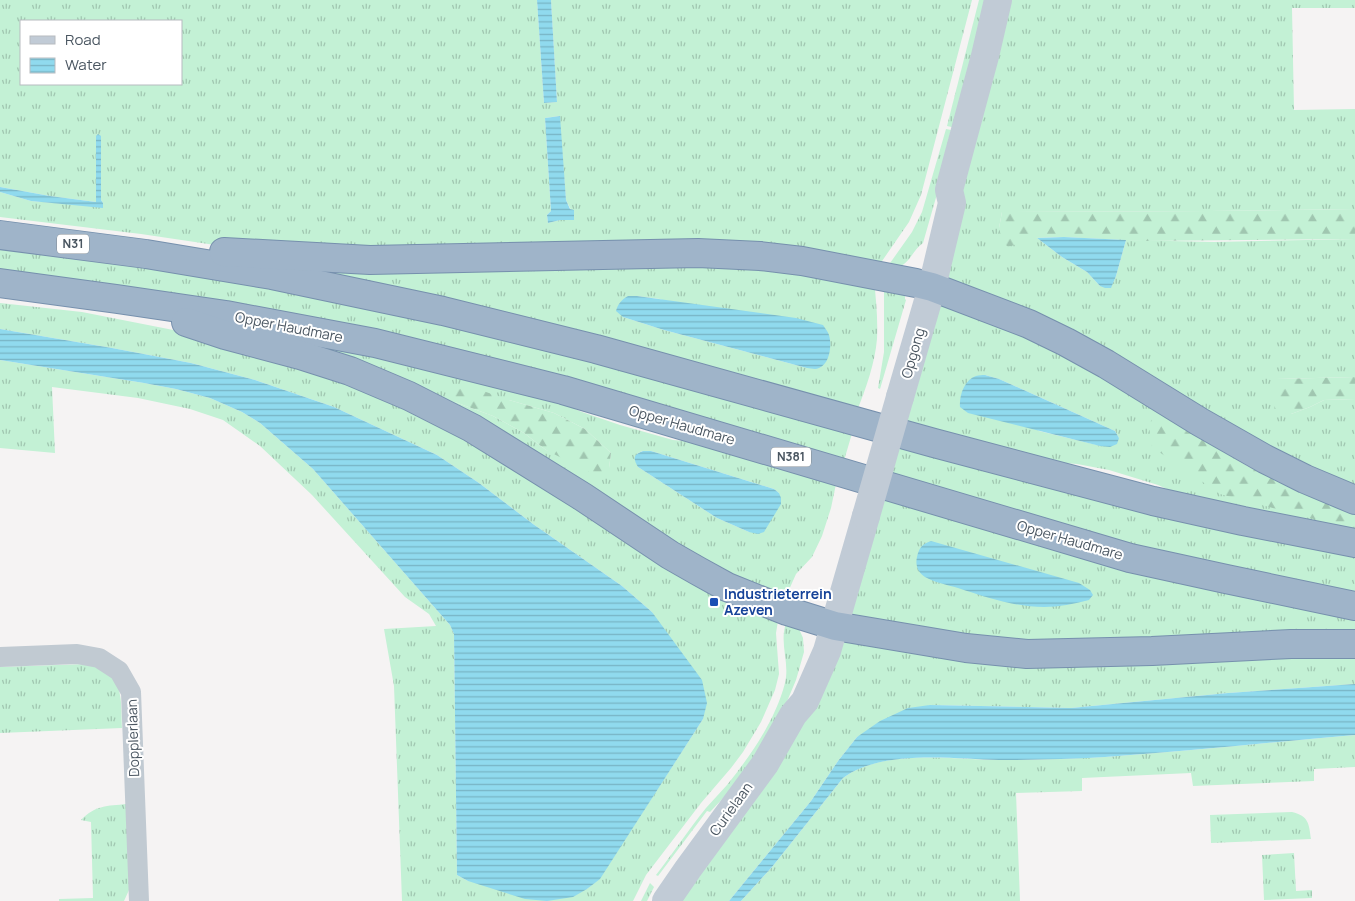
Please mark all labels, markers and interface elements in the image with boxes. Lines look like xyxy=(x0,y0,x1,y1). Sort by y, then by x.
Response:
legend xyxy=(20,20,182,85)
text: Road xyxy=(65,29,101,50)
text: Water xyxy=(65,54,107,75)
road number: N31 xyxy=(57,234,89,253)
street label: Opper Haudmare xyxy=(234,307,345,346)
street label: Opgong xyxy=(896,325,929,380)
street label: Opper Haudmare xyxy=(627,400,737,449)
road number: N381 xyxy=(771,448,811,467)
street label: Opper Haudmare xyxy=(1015,515,1125,564)
place label: Industrieterrein Azeven xyxy=(724,584,832,619)
marker: Industrieterrein Azeven xyxy=(708,596,720,608)
street label: Dopplerlaan xyxy=(122,699,143,777)
street label: Curielaan xyxy=(705,778,756,839)

